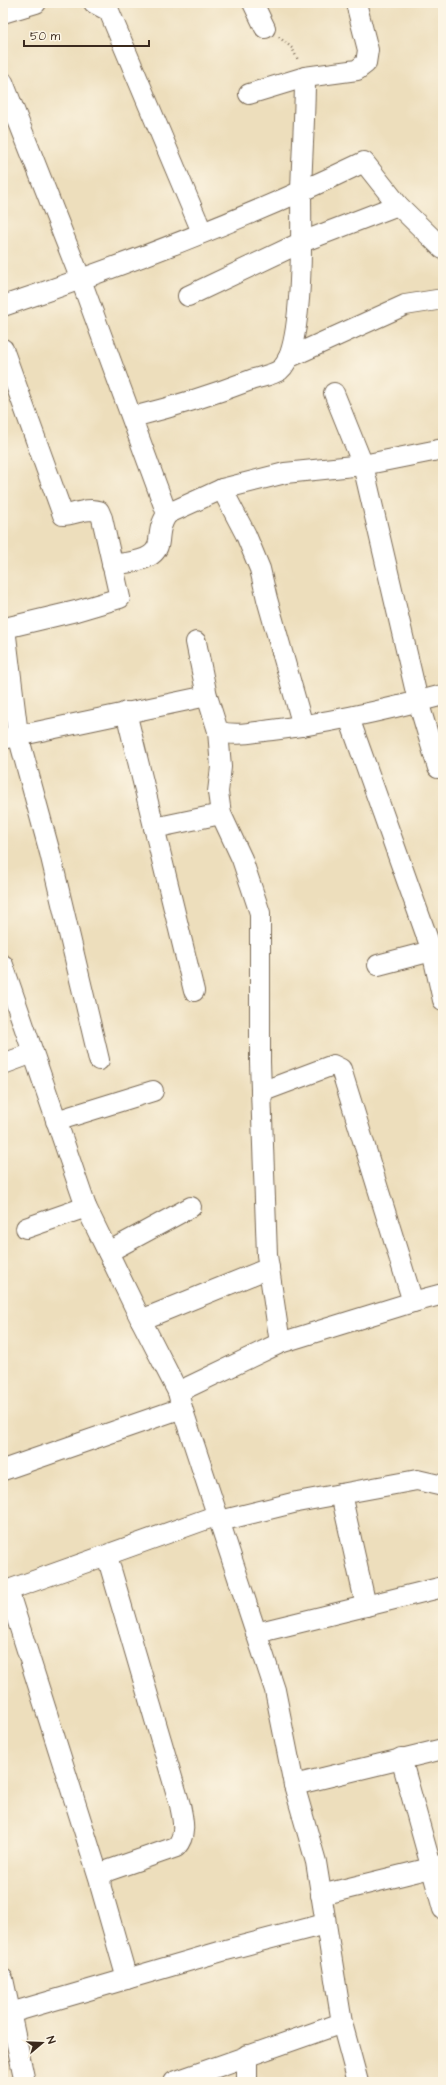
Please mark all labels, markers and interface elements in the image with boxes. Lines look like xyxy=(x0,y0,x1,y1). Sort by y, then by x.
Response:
scale bar xyxy=(24,22,149,48)
text: 50 m xyxy=(30,28,61,45)
north arrow xyxy=(22,2023,62,2063)
text: N xyxy=(43,2034,59,2046)

